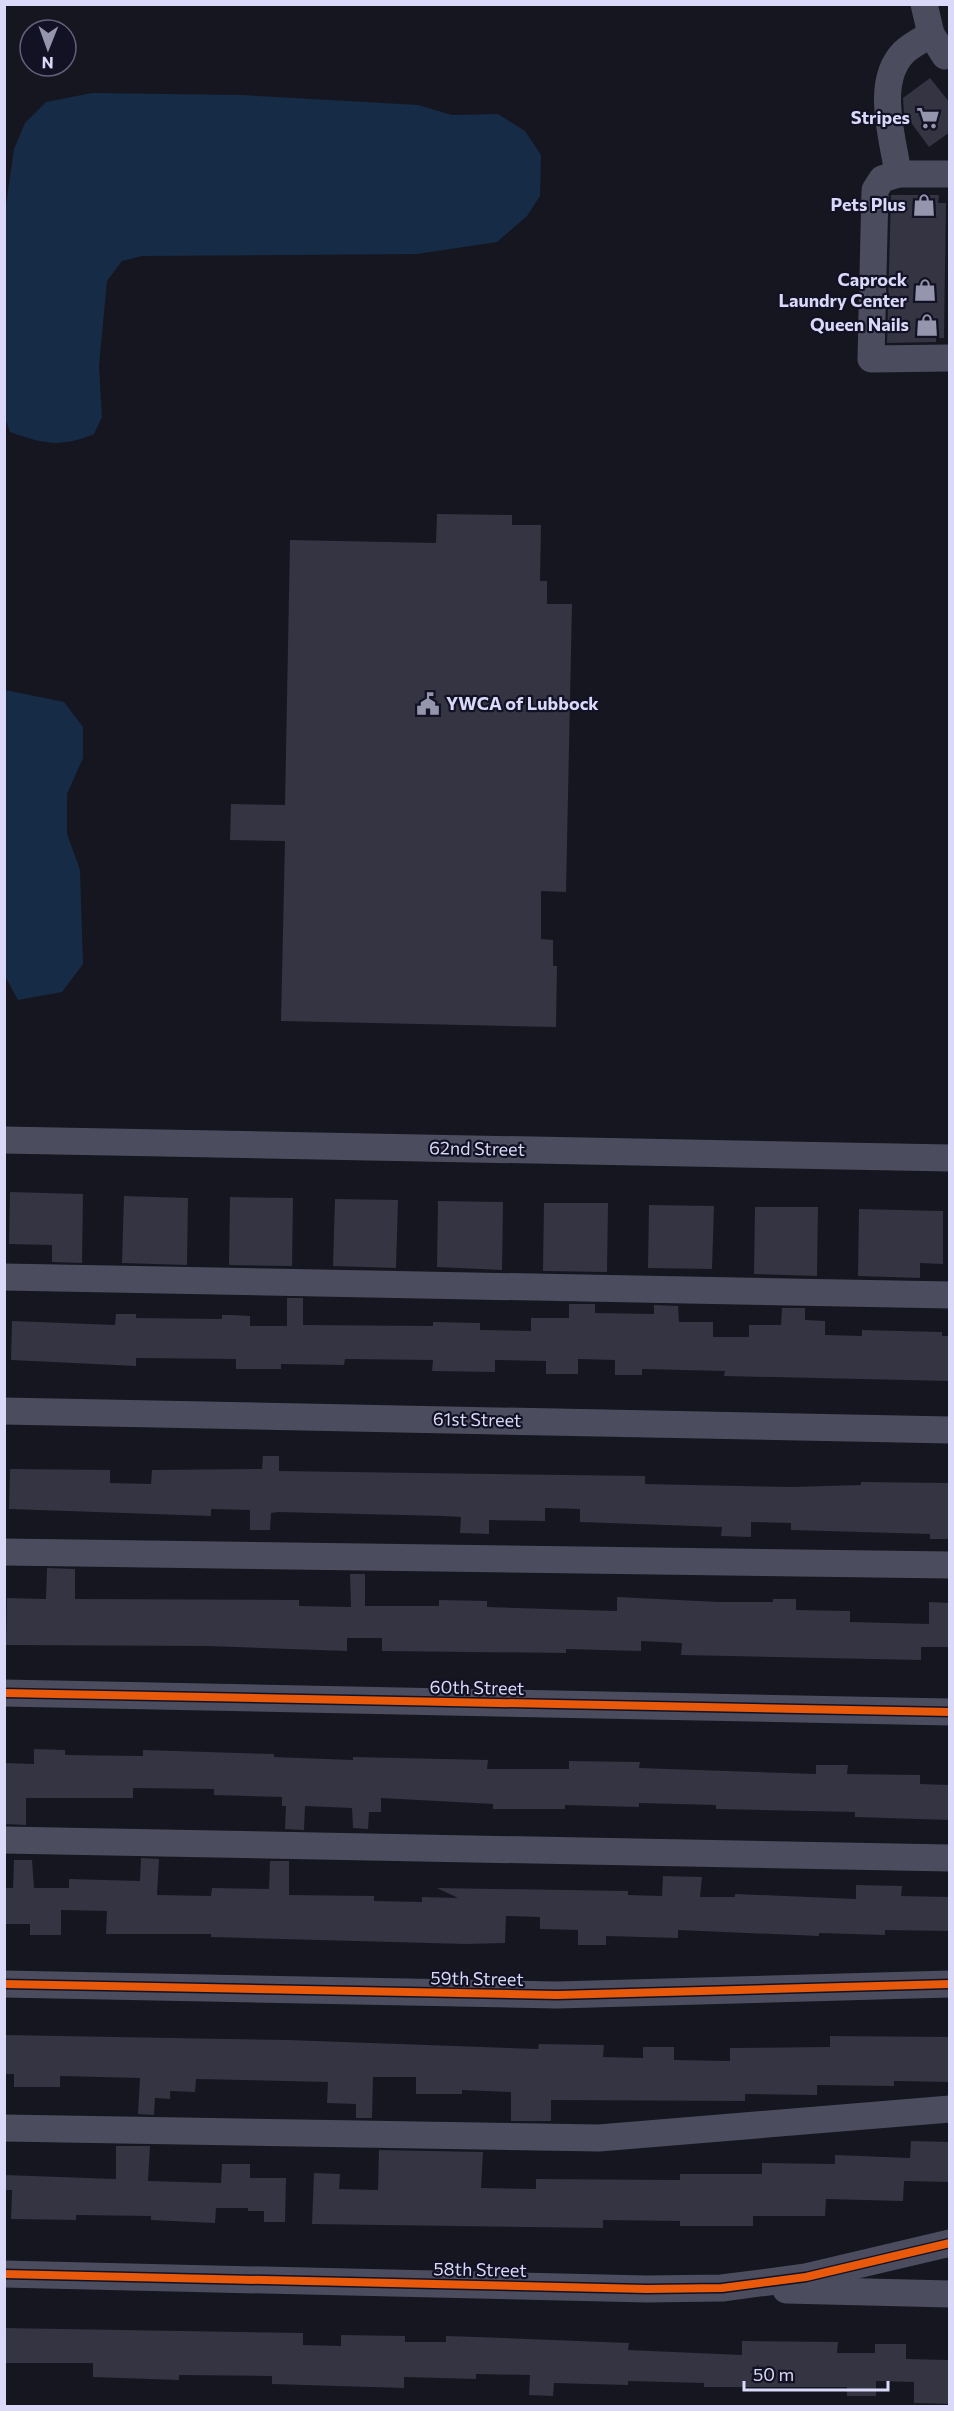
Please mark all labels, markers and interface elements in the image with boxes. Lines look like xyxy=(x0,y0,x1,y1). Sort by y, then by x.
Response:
north arrow xyxy=(18,18,78,78)
text: N xyxy=(42,54,54,73)
supermarket icon: Stripes xyxy=(915,105,941,131)
place label: Stripes xyxy=(851,106,910,128)
shop icon: Pets Plus xyxy=(911,192,937,218)
place label: Pets Plus xyxy=(830,193,906,215)
place label: Caprock Laundry Center xyxy=(778,268,908,311)
shop icon: Caprock Laundry Center xyxy=(912,277,938,303)
shop icon: Queen Nails xyxy=(914,312,940,338)
place label: Queen Nails xyxy=(810,313,909,335)
public building icon: YWCA of Lubbock xyxy=(415,691,441,717)
place label: YWCA of Lubbock xyxy=(446,692,599,714)
street label: 62nd Street xyxy=(429,1136,525,1160)
street label: 61st Street xyxy=(433,1407,521,1431)
street label: 60th Street xyxy=(429,1675,525,1699)
street label: 59th Street xyxy=(430,1966,524,1990)
street label: 58th Street xyxy=(433,2257,527,2281)
scale bar xyxy=(744,2354,888,2392)
text: 50 m xyxy=(753,2363,794,2385)

